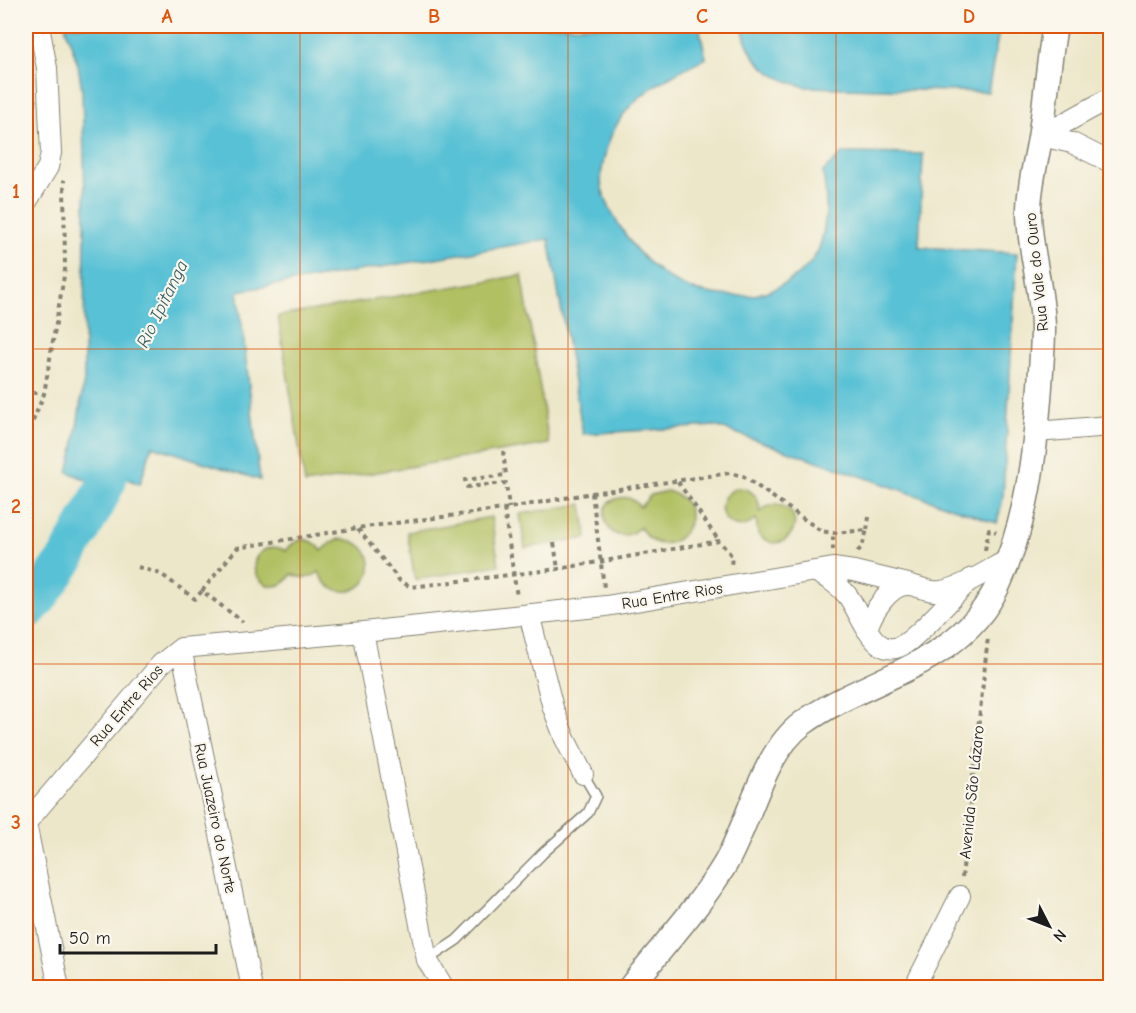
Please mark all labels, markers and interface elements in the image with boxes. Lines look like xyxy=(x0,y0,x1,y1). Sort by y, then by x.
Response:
text: A xyxy=(161,5,173,28)
text: B xyxy=(428,5,440,28)
text: C xyxy=(696,5,708,28)
text: D xyxy=(963,5,975,28)
text: 1 xyxy=(12,180,20,203)
street label: Rua Vale do Ouro xyxy=(1022,212,1052,332)
water label: Rio Ipitanga xyxy=(132,257,193,351)
text: 2 xyxy=(11,495,21,518)
street label: Rua Entre Rios xyxy=(620,579,724,613)
street label: Rua Entre Rios xyxy=(87,661,167,750)
street label: Avenida São Lázaro xyxy=(956,724,988,860)
street label: Rua Juazeiro do Norte xyxy=(190,742,240,895)
text: 3 xyxy=(11,811,21,834)
north arrow xyxy=(1019,896,1079,956)
scale bar xyxy=(60,917,216,955)
text: N xyxy=(1049,925,1070,945)
text: 50 m xyxy=(69,928,111,949)

